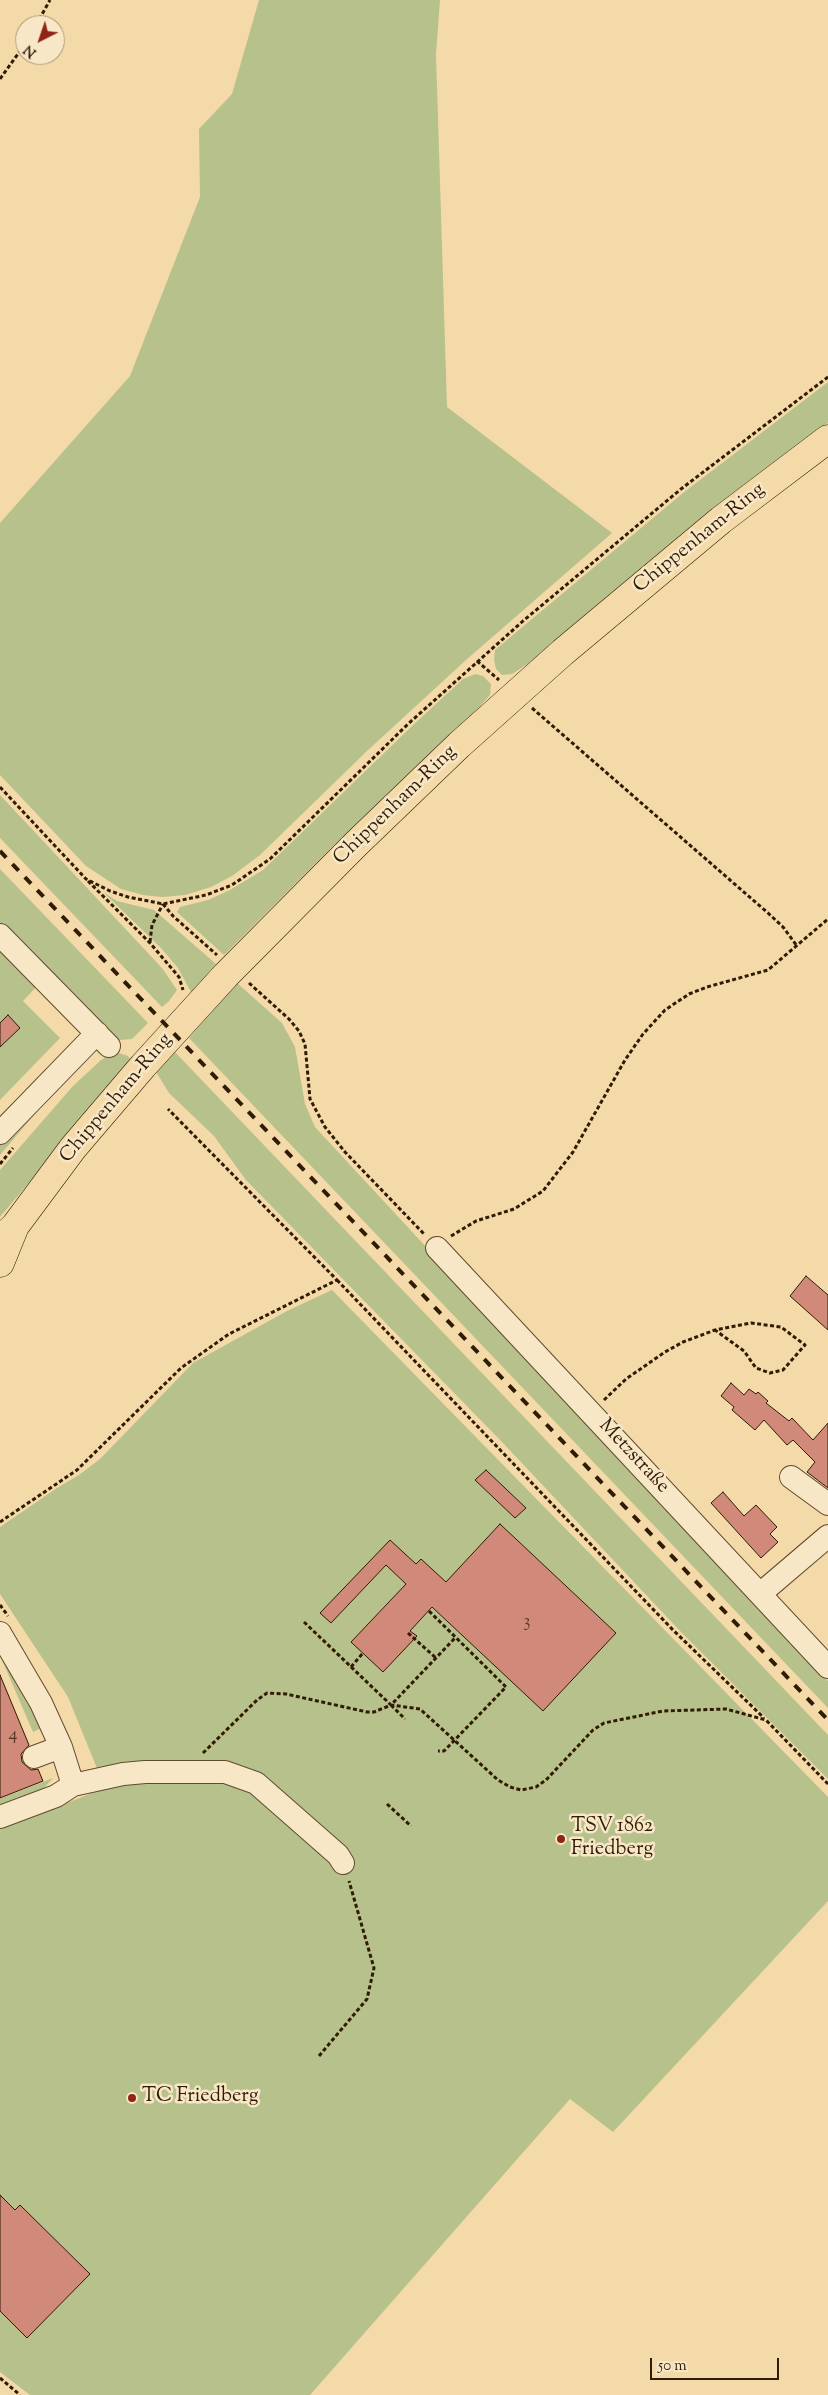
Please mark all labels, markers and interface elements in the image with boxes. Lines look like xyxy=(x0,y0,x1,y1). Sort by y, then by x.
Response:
north arrow xyxy=(15,15,65,65)
text: N xyxy=(20,39,42,62)
street label: Chippenham-Ring xyxy=(629,479,771,599)
street label: Chippenham-Ring xyxy=(329,741,463,871)
street label: Chippenham-Ring xyxy=(56,1029,178,1169)
street label: Metzstraße xyxy=(593,1415,673,1499)
house number: 3 xyxy=(523,1612,531,1634)
house number: 4 xyxy=(8,1725,18,1747)
place label: TSV 1862 Friedberg xyxy=(571,1816,653,1863)
marker: TSV 1862 Friedberg xyxy=(555,1833,567,1845)
place label: TC Friedberg xyxy=(142,2086,259,2110)
marker: TC Friedberg xyxy=(126,2092,138,2104)
scale bar xyxy=(653,2348,782,2380)
text: 50 m xyxy=(658,2356,687,2377)

